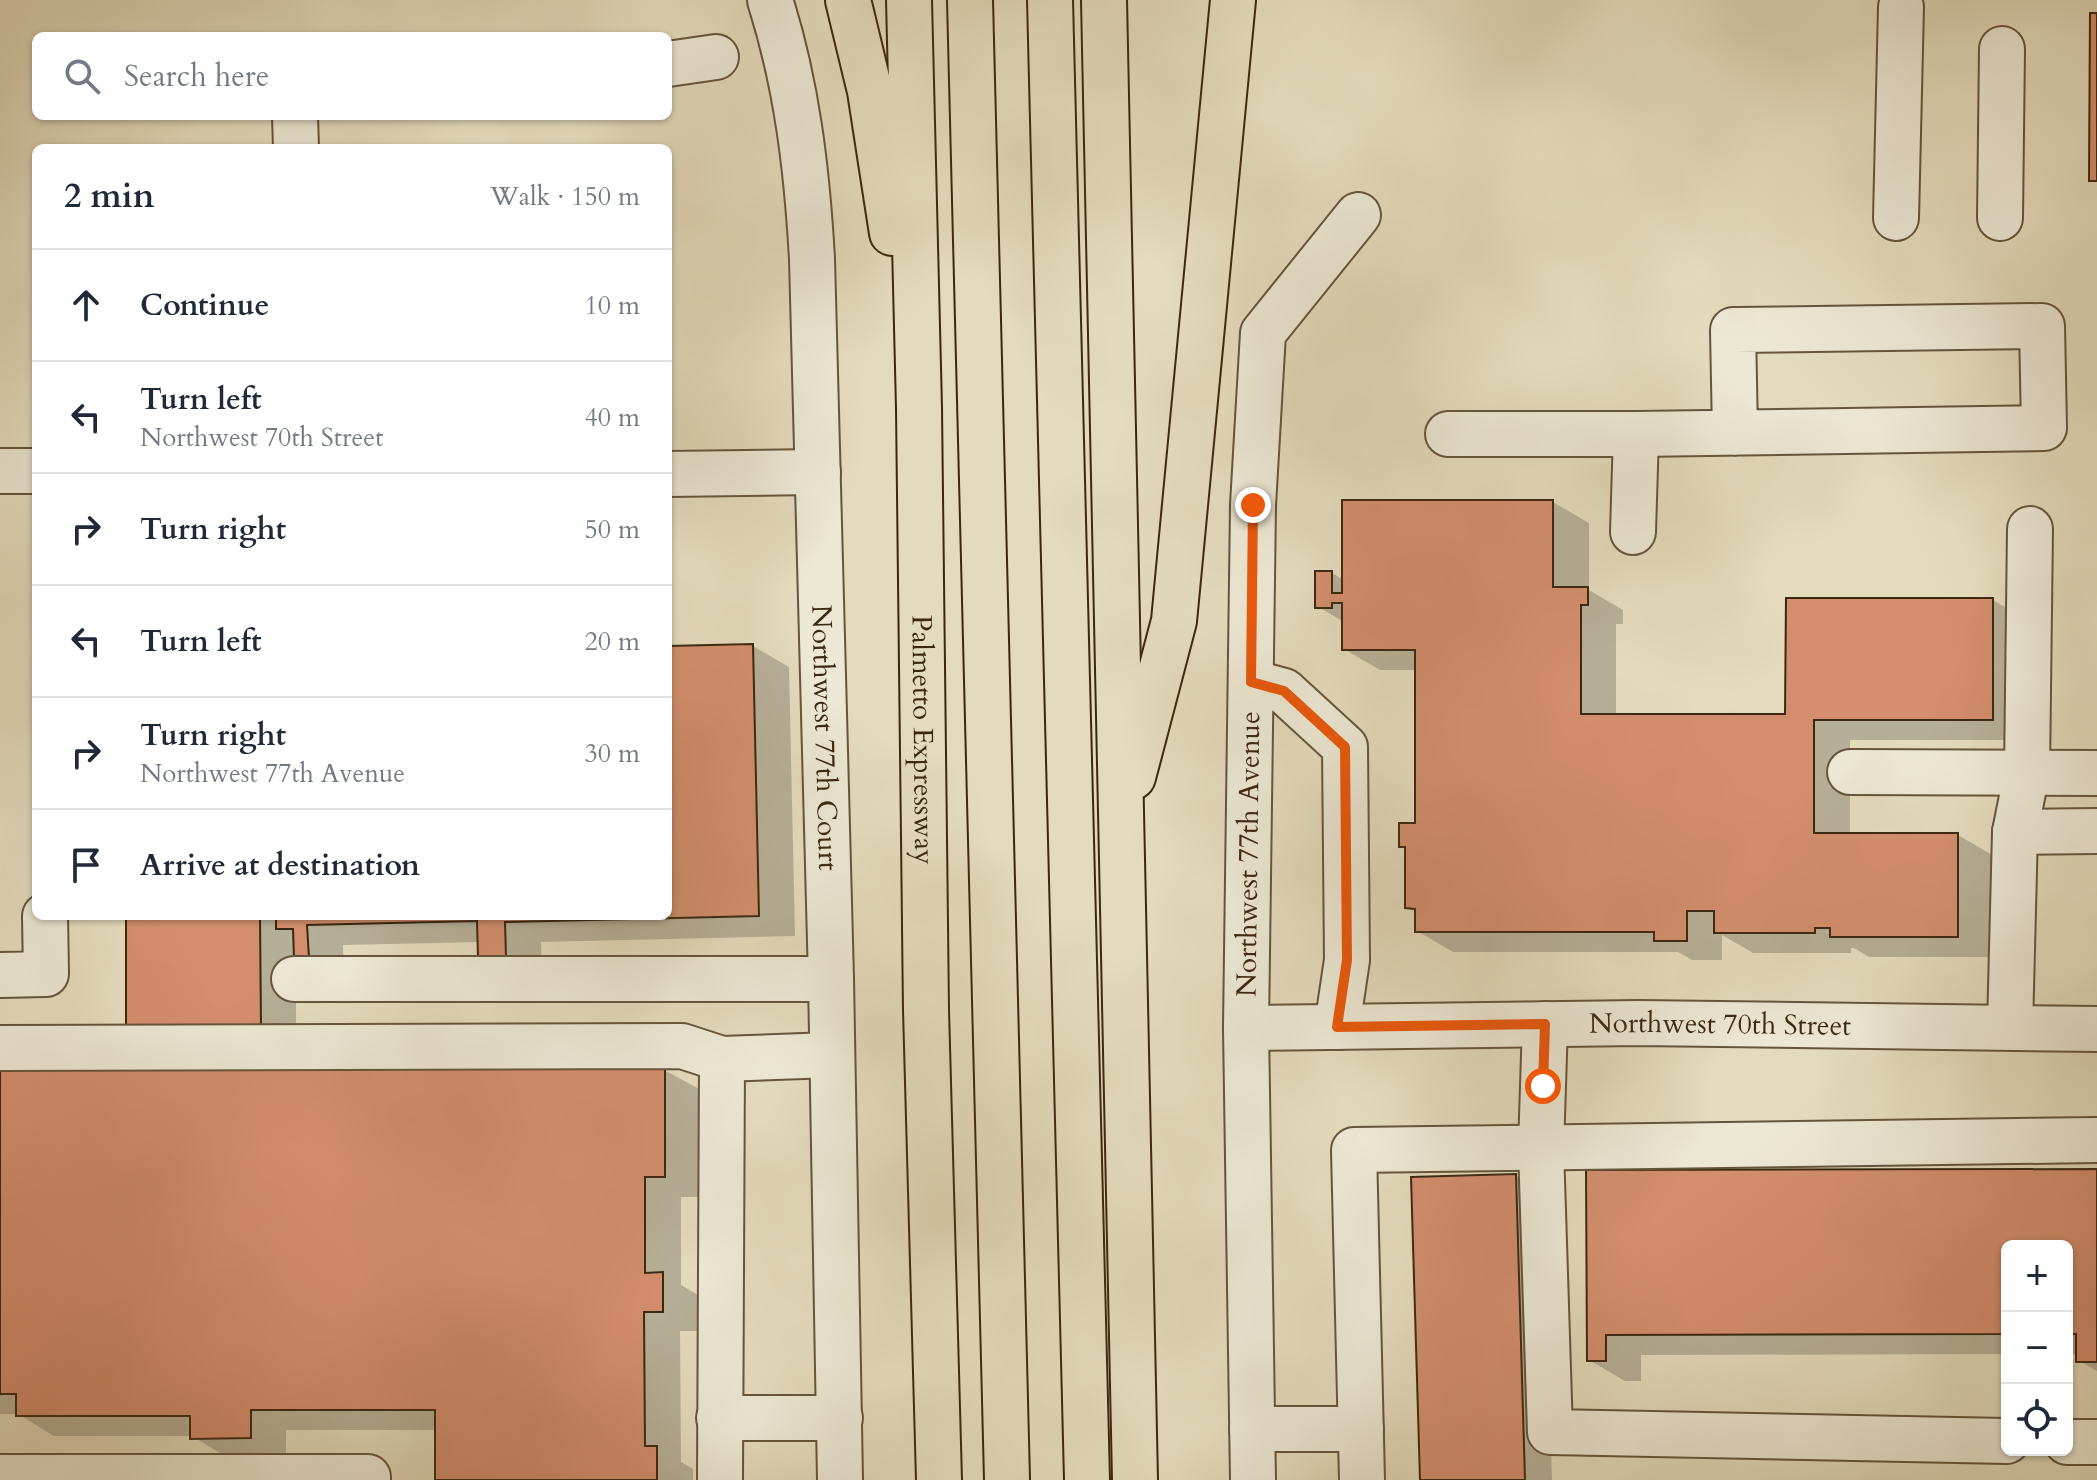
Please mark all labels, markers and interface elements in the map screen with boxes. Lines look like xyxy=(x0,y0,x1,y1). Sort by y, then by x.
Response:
search box xyxy=(32,32,672,120)
icon: search xyxy=(60,54,104,98)
text: Search here xyxy=(124,56,269,97)
text: 2 min xyxy=(64,173,155,219)
text: Walk · 150 m xyxy=(490,179,640,214)
icon: ahead xyxy=(64,283,108,327)
text: Continue xyxy=(140,285,269,326)
text: 10 m xyxy=(584,288,640,323)
text: Turn left xyxy=(140,379,262,420)
icon: left xyxy=(64,395,108,439)
text: 40 m xyxy=(584,400,640,435)
text: Northwest 70th Street xyxy=(140,420,383,455)
route end xyxy=(1235,487,1271,523)
icon: right xyxy=(64,507,108,551)
text: Turn right xyxy=(140,509,286,550)
text: 50 m xyxy=(584,512,640,547)
street label: Northwest 77th Court xyxy=(802,604,847,871)
street label: Palmetto Expressway xyxy=(902,615,943,865)
icon: left xyxy=(64,619,108,663)
text: Turn left xyxy=(140,621,262,662)
text: 20 m xyxy=(584,624,640,659)
street label: Northwest 77th Avenue xyxy=(1227,711,1269,997)
text: Turn right xyxy=(140,715,286,756)
icon: right xyxy=(64,731,108,775)
text: 30 m xyxy=(584,736,640,771)
text: Northwest 77th Avenue xyxy=(140,756,405,791)
icon: arrive xyxy=(64,843,108,887)
text: Arrive at destination xyxy=(140,845,420,886)
street label: Northwest 70th Street xyxy=(1589,1004,1851,1045)
route start xyxy=(1525,1068,1561,1104)
map controls xyxy=(2001,1240,2073,1456)
button: + xyxy=(2001,1240,2073,1312)
button: − xyxy=(2001,1312,2073,1384)
button: locate xyxy=(2001,1384,2073,1456)

